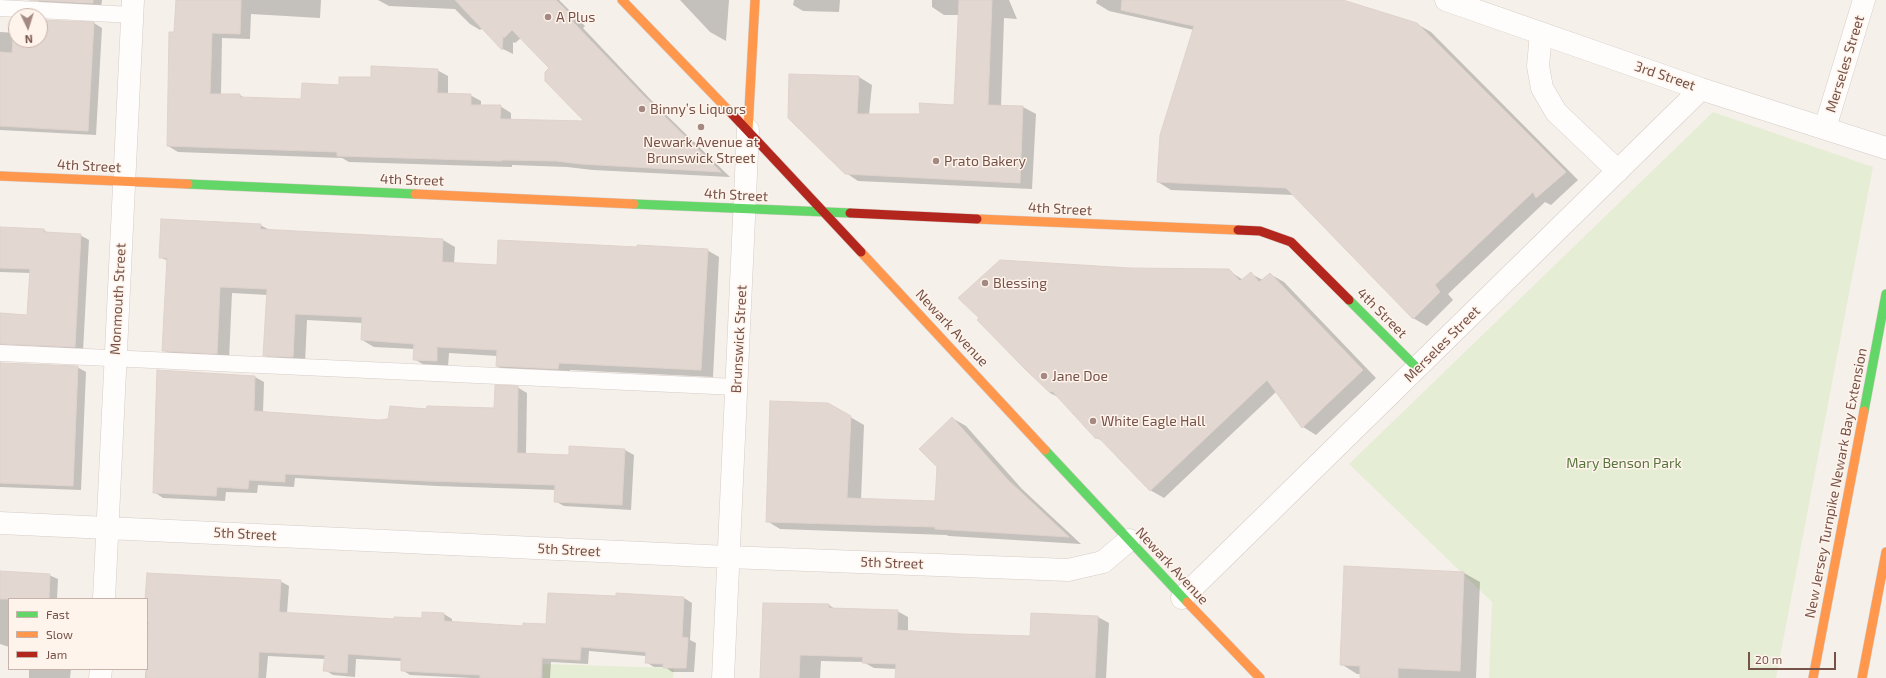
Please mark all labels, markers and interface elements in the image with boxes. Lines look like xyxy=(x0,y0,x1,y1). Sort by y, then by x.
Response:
north arrow xyxy=(8,8,48,48)
place label: A Plus xyxy=(556,9,595,25)
marker: A Plus xyxy=(543,12,553,22)
street label: Merseles Street xyxy=(1822,13,1868,115)
text: N xyxy=(24,33,33,46)
street label: 3rd Street xyxy=(1632,58,1698,94)
place label: Binny’s Liquors xyxy=(650,101,746,117)
marker: Binny’s Liquors xyxy=(637,104,647,114)
marker: Newark Avenue at Brunswick Street xyxy=(696,122,706,132)
place label: Newark Avenue at Brunswick Street xyxy=(643,134,759,166)
place label: Prato Bakery xyxy=(944,153,1026,169)
street label: 4th Street xyxy=(57,156,121,176)
marker: Prato Bakery xyxy=(931,156,941,166)
street label: 4th Street xyxy=(380,170,444,190)
street label: 4th Street xyxy=(704,185,768,205)
street label: 4th Street xyxy=(1028,199,1092,219)
street label: Monmouth Street xyxy=(107,243,129,355)
place label: Blessing xyxy=(993,275,1047,291)
marker: Blessing xyxy=(980,278,990,288)
street label: Brunswick Street xyxy=(728,284,750,394)
street label: 4th Street xyxy=(1353,284,1411,342)
street label: Newark Avenue xyxy=(912,286,992,370)
street label: Merseles Street xyxy=(1400,302,1484,386)
street label: New Jersey Turnpike Newark Bay Extension xyxy=(1802,346,1870,620)
place label: Jane Doe xyxy=(1052,368,1108,384)
marker: Jane Doe xyxy=(1039,371,1049,381)
place label: White Eagle Hall xyxy=(1101,413,1205,429)
marker: White Eagle Hall xyxy=(1088,416,1098,426)
park label: Mary Benson Park xyxy=(1566,455,1682,471)
street label: 5th Street xyxy=(213,524,277,544)
street label: Newark Avenue xyxy=(1132,524,1212,608)
street label: 5th Street xyxy=(537,540,601,560)
street label: 5th Street xyxy=(860,554,924,572)
legend xyxy=(8,598,148,670)
text: Fast xyxy=(46,607,69,621)
text: Slow xyxy=(46,627,73,641)
scale bar xyxy=(1750,644,1838,670)
text: Jam xyxy=(46,647,67,661)
text: 20 m xyxy=(1755,652,1782,666)

